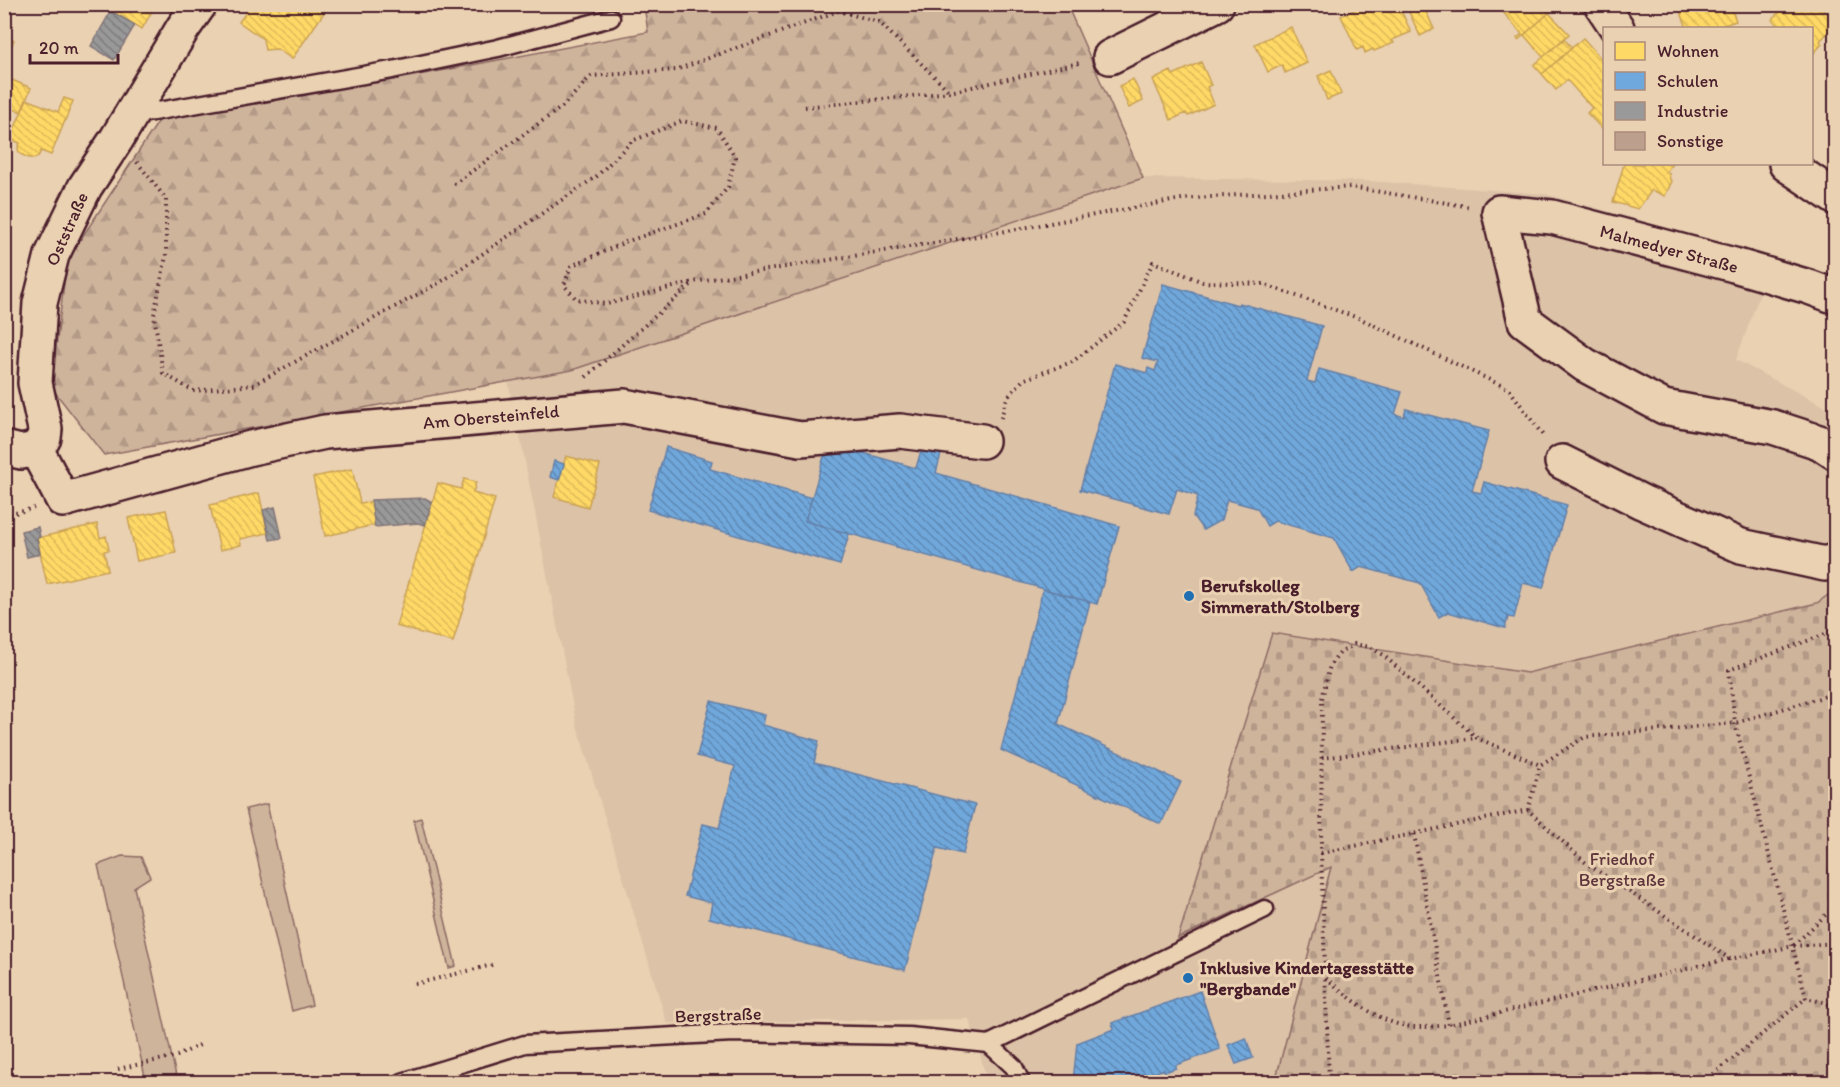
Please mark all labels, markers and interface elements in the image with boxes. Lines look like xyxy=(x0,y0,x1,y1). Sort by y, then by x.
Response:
scale bar xyxy=(30,27,118,65)
legend xyxy=(1603,27,1813,165)
text: 20 m xyxy=(39,37,79,59)
text: Wohnen xyxy=(1657,40,1719,62)
text: Schulen xyxy=(1657,70,1719,92)
text: Industrie xyxy=(1657,100,1728,122)
text: Sonstige xyxy=(1657,130,1724,152)
street label: Oststraße xyxy=(41,189,93,269)
street label: Malmedyer Straße xyxy=(1597,220,1741,278)
street label: Am Obersteinfeld xyxy=(422,400,560,434)
place label: Berufskolleg Simmerath/Stolberg xyxy=(1201,575,1360,618)
marker: Berufskolleg Simmerath/Stolberg xyxy=(1182,589,1196,603)
park label: Friedhof Bergstraße xyxy=(1579,848,1665,891)
place label: Inklusive Kindertagesstätte "Bergbande" xyxy=(1200,957,1414,1000)
marker: Inklusive Kindertagesstätte "Bergbande" xyxy=(1181,971,1195,985)
street label: Bergstraße xyxy=(674,1002,762,1028)

